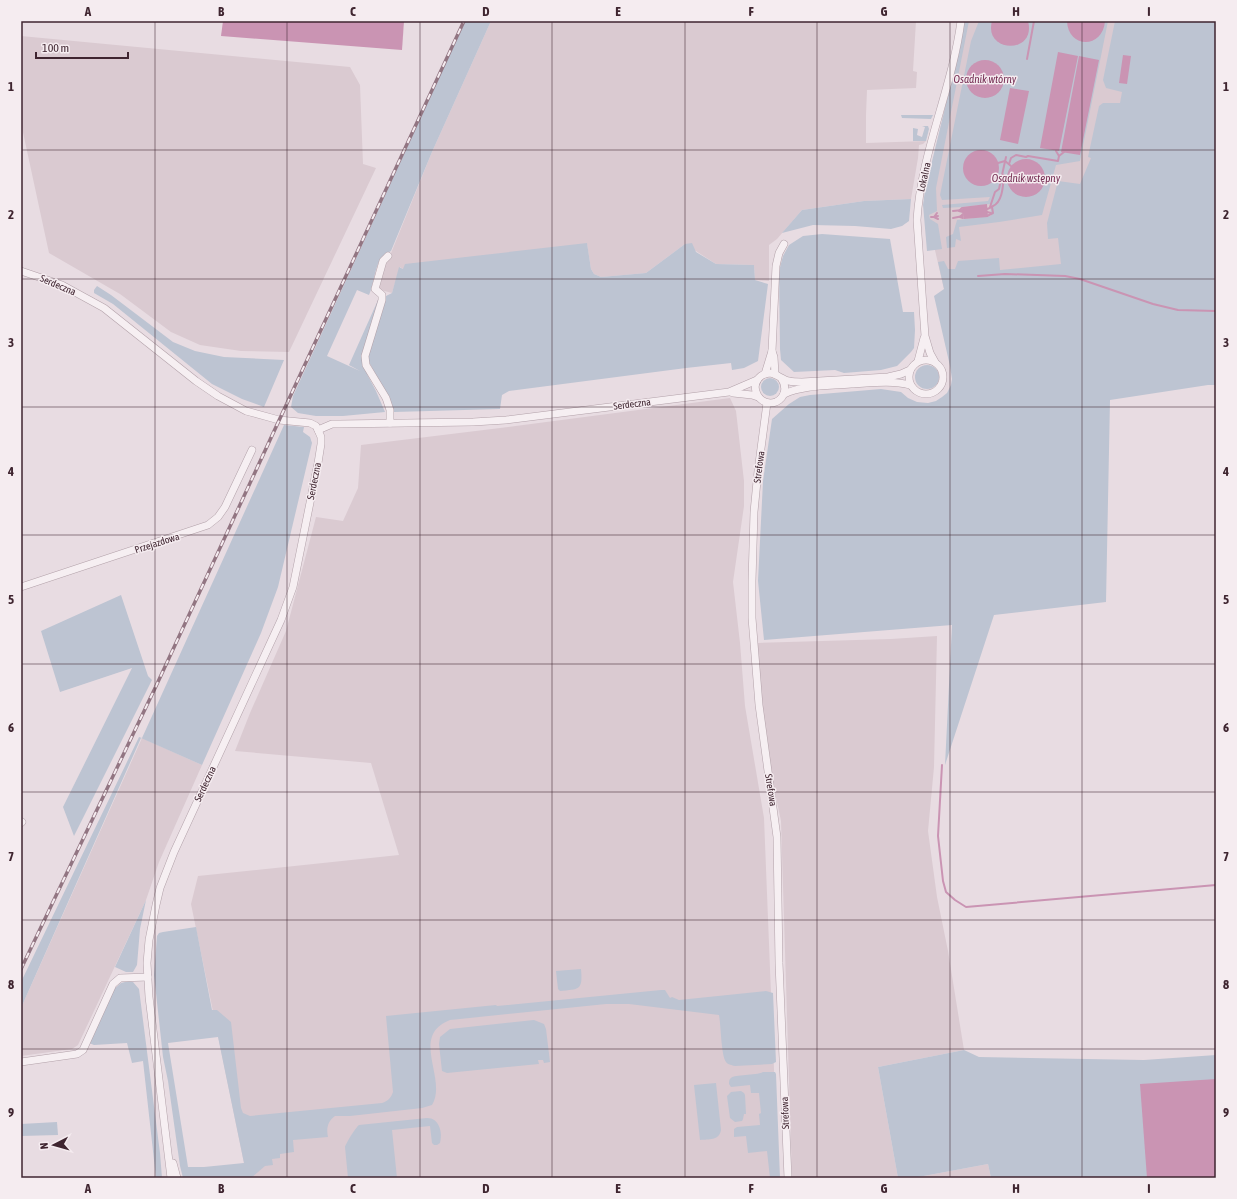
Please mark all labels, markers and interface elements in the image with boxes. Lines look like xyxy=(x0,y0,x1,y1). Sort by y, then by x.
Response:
text: A xyxy=(84,4,92,19)
text: B xyxy=(218,4,225,19)
text: C xyxy=(350,4,356,19)
text: D xyxy=(482,4,490,19)
text: E xyxy=(615,4,621,19)
text: F xyxy=(748,4,754,19)
text: G xyxy=(881,4,888,19)
text: H xyxy=(1012,4,1020,19)
text: I xyxy=(1147,4,1151,19)
scale bar xyxy=(36,34,128,60)
text: 100 m xyxy=(42,41,69,55)
water label: Osadnik wtórny xyxy=(954,73,1017,85)
text: 1 xyxy=(8,79,14,94)
text: 1 xyxy=(1223,79,1229,94)
street label: Lokalna xyxy=(915,161,933,193)
water label: Osadnik wstępny xyxy=(992,172,1061,184)
text: 2 xyxy=(8,207,14,222)
text: 2 xyxy=(1223,207,1229,222)
street label: Serdeczna xyxy=(38,273,78,298)
text: 3 xyxy=(8,335,14,350)
text: 3 xyxy=(1223,335,1229,350)
street label: Serdeczna xyxy=(613,396,652,412)
street label: Strefowa xyxy=(752,450,766,484)
street label: Serdeczna xyxy=(305,461,323,501)
text: 4 xyxy=(7,464,14,479)
text: 4 xyxy=(1222,464,1229,479)
street label: Przejazdowa xyxy=(133,531,181,555)
text: 5 xyxy=(8,592,14,607)
text: 5 xyxy=(1223,592,1229,607)
text: 6 xyxy=(8,720,14,735)
text: 6 xyxy=(1223,720,1229,735)
street label: Serdeczna xyxy=(192,764,218,803)
street label: Strefowa xyxy=(763,773,779,807)
text: 7 xyxy=(8,849,14,864)
text: 7 xyxy=(1223,849,1229,864)
text: 8 xyxy=(8,977,14,992)
text: 8 xyxy=(1223,977,1229,992)
street label: Strefowa xyxy=(779,1096,791,1129)
text: 9 xyxy=(8,1105,14,1120)
text: 9 xyxy=(1223,1105,1229,1120)
north arrow xyxy=(34,1125,74,1165)
text: N xyxy=(38,1142,50,1150)
text: A xyxy=(84,1181,92,1196)
text: B xyxy=(218,1181,225,1196)
text: C xyxy=(350,1181,356,1196)
text: D xyxy=(482,1181,490,1196)
text: E xyxy=(615,1181,621,1196)
text: F xyxy=(748,1181,754,1196)
text: G xyxy=(881,1181,888,1196)
text: H xyxy=(1012,1181,1020,1196)
text: I xyxy=(1147,1181,1151,1196)

